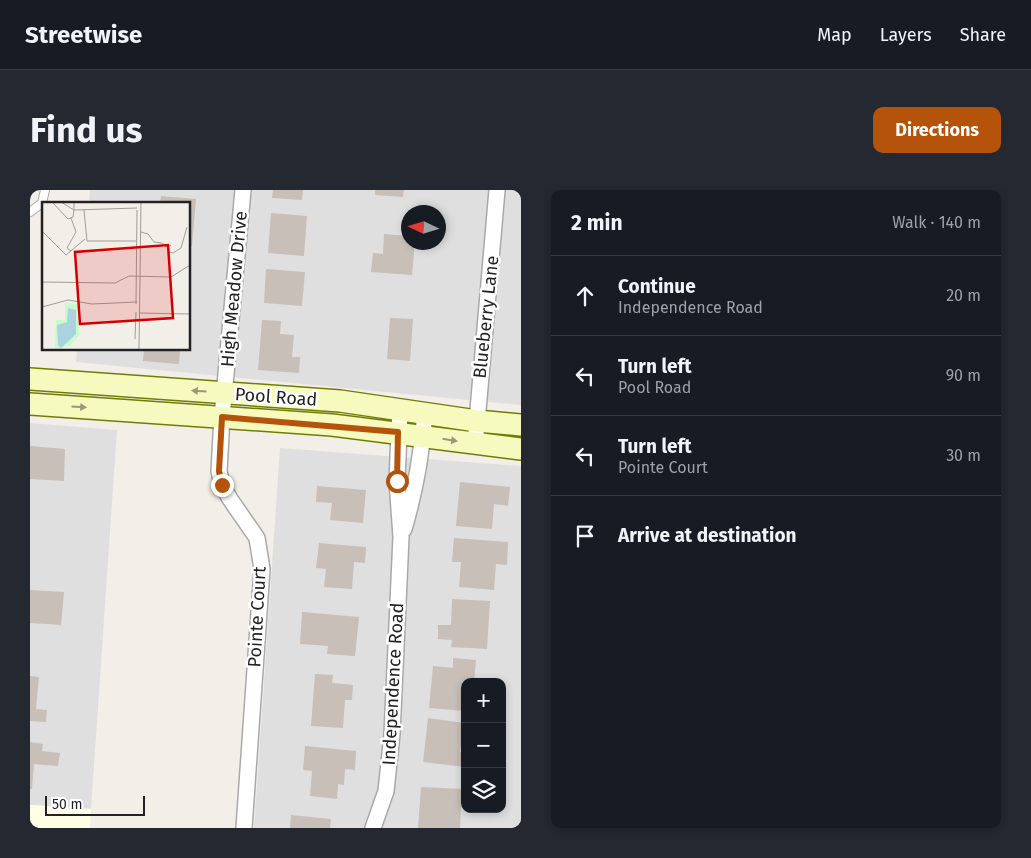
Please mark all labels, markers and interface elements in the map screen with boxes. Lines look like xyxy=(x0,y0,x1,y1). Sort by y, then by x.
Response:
text: Streetwise xyxy=(25,21,142,49)
text: Map xyxy=(817,24,852,46)
text: Layers xyxy=(880,24,932,46)
text: Share xyxy=(960,24,1006,46)
button: Directions xyxy=(873,107,1001,153)
text: Find us xyxy=(30,109,142,151)
inset map xyxy=(42,202,190,350)
north arrow xyxy=(401,205,446,250)
street label: High Meadow Drive xyxy=(216,210,252,368)
text: 2 min xyxy=(571,210,623,236)
text: Walk · 140 m xyxy=(892,213,981,232)
street label: Blueberry Lane xyxy=(469,254,503,380)
text: Continue xyxy=(618,275,696,298)
icon: ahead xyxy=(571,282,599,310)
text: 20 m xyxy=(946,286,981,305)
text: Independence Road xyxy=(618,298,763,317)
text: Turn left xyxy=(618,355,692,378)
icon: left xyxy=(571,362,599,390)
text: 90 m xyxy=(946,366,981,385)
text: Pool Road xyxy=(618,378,691,397)
street label: Pool Road xyxy=(234,383,318,411)
one-way arrow xyxy=(191,387,207,395)
one-way arrow xyxy=(71,404,87,412)
text: Turn left xyxy=(618,435,692,458)
one-way arrow xyxy=(442,437,458,445)
icon: left xyxy=(571,442,599,470)
text: 30 m xyxy=(946,446,981,465)
text: Pointe Court xyxy=(618,458,708,477)
route start xyxy=(386,470,409,493)
route end xyxy=(211,474,234,497)
icon: arrive xyxy=(571,522,599,550)
text: Arrive at destination xyxy=(618,524,797,547)
street label: Pointe Court xyxy=(243,565,271,668)
street label: Independence Road xyxy=(378,602,408,766)
map controls xyxy=(461,678,506,813)
button: + xyxy=(461,678,506,723)
button: − xyxy=(461,723,506,768)
button: layers xyxy=(461,768,506,813)
scale bar xyxy=(45,793,145,816)
text: 50 m xyxy=(52,796,83,813)

